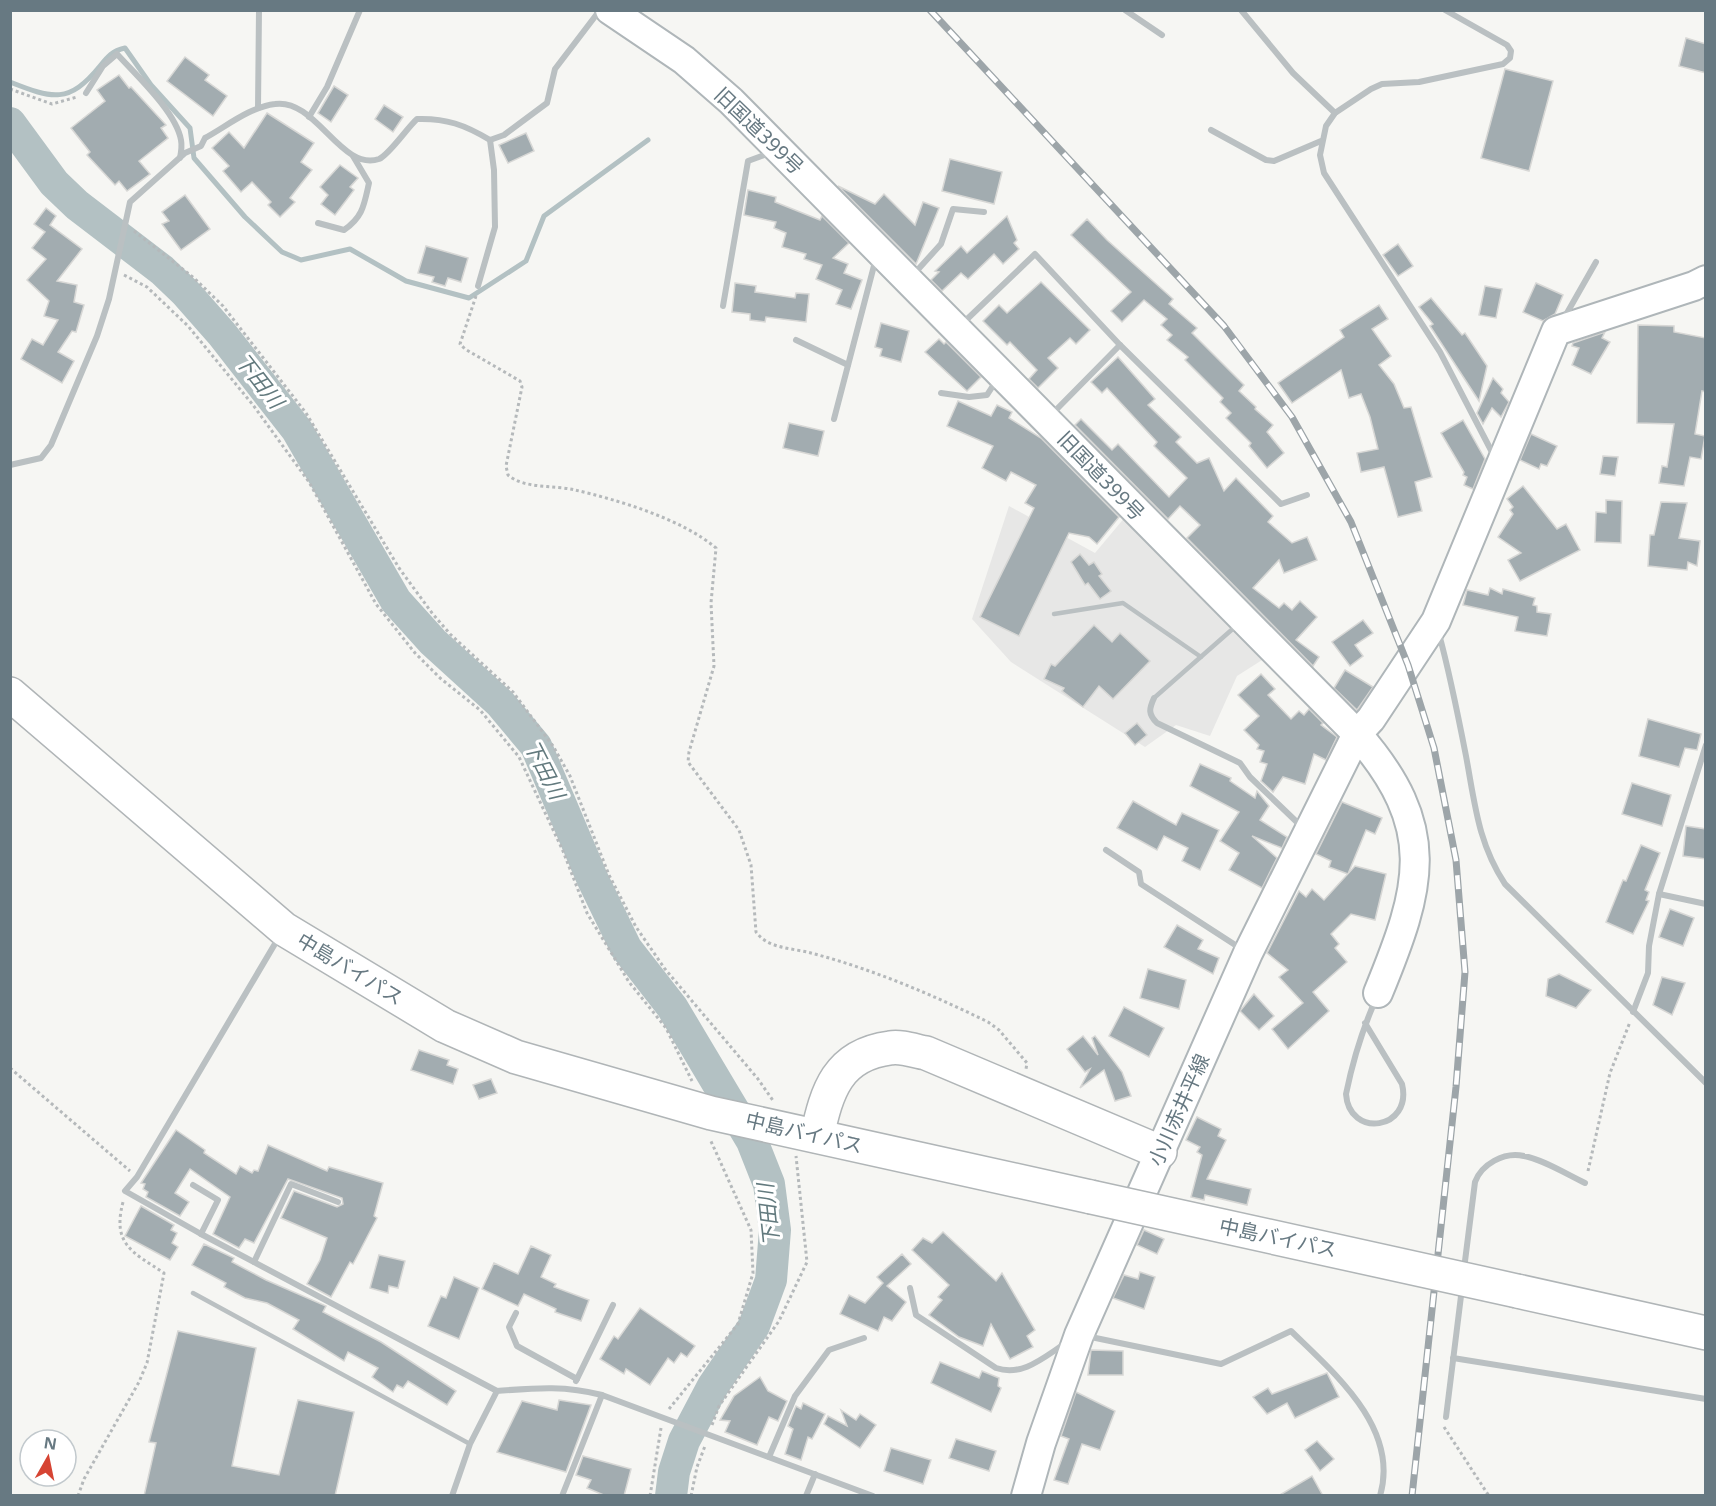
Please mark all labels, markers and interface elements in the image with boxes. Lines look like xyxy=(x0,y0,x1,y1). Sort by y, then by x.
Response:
street label: 旧国道399号 xyxy=(709,81,810,180)
water label: 下田川 xyxy=(229,347,291,415)
street label: 旧国道399号 xyxy=(1052,425,1151,526)
water label: 下田川 xyxy=(518,735,573,806)
street label: 中島バイパス xyxy=(292,926,408,1011)
street label: 小川赤井平線 xyxy=(1142,1049,1215,1170)
street label: 中島バイパス xyxy=(743,1106,865,1159)
water label: 下田川 xyxy=(751,1180,785,1248)
street label: 中島バイパス xyxy=(1217,1212,1339,1263)
north arrow xyxy=(18,1428,78,1488)
text: N xyxy=(42,1431,58,1455)

